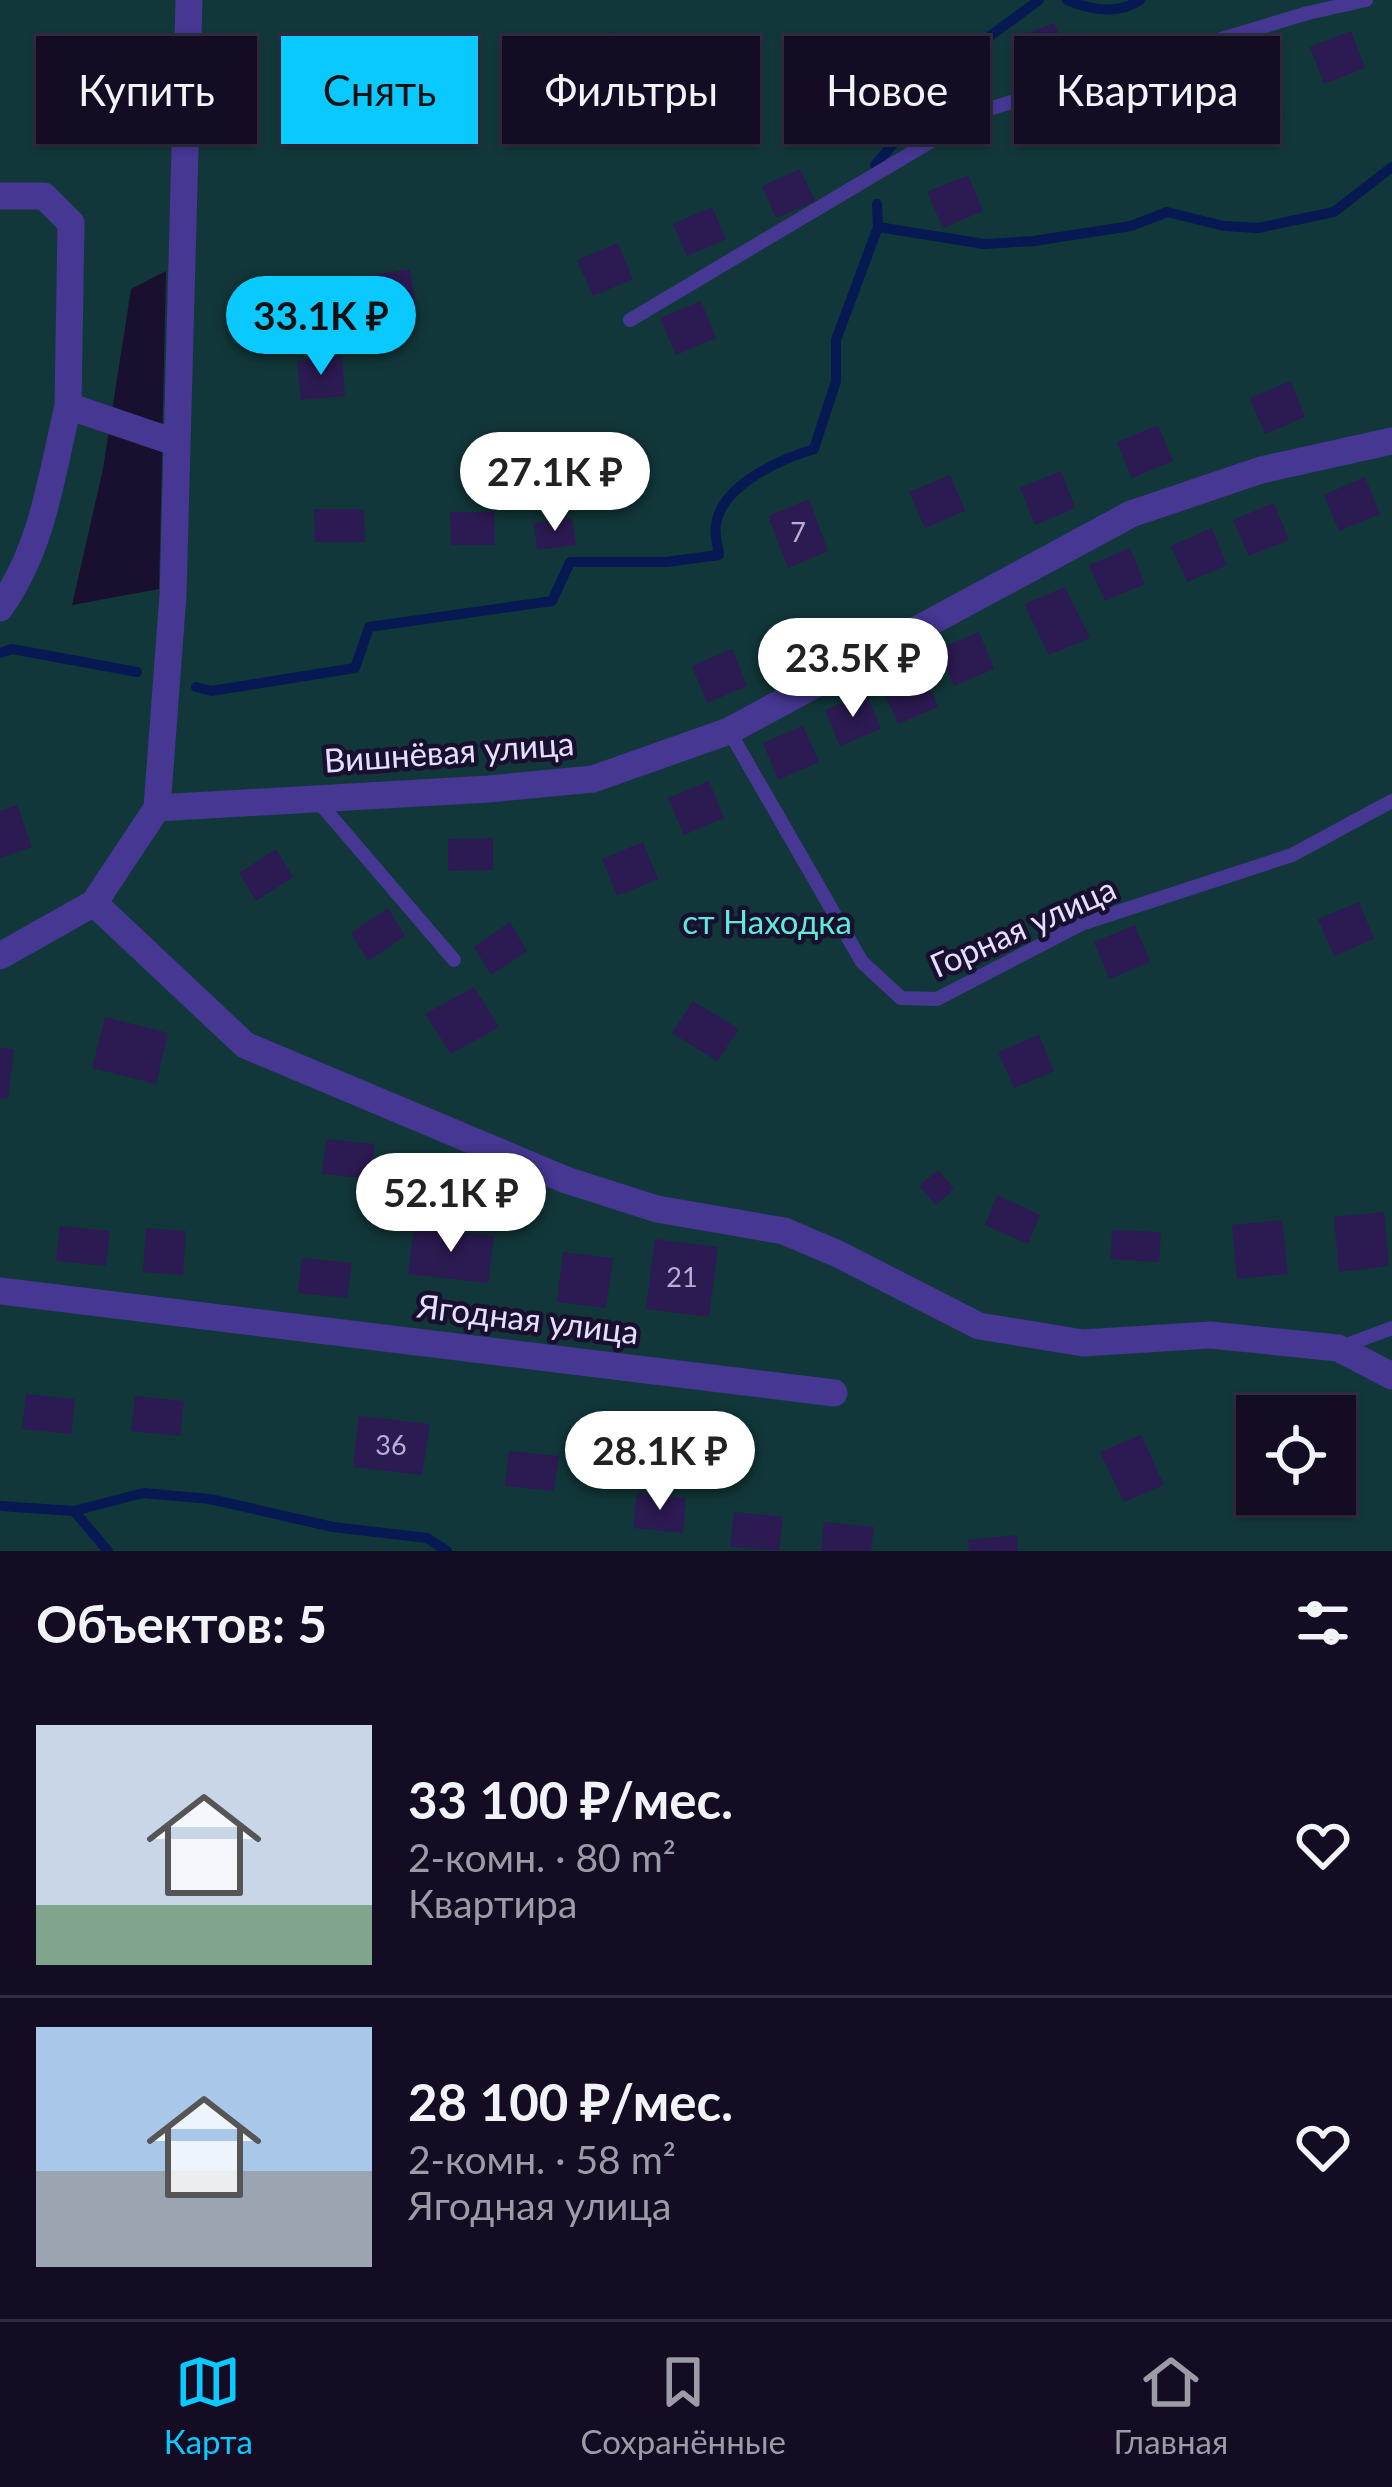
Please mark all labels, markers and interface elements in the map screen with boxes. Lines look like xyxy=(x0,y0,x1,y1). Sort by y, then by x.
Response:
chip: Купить xyxy=(36,36,257,144)
chip: Снять xyxy=(281,36,478,144)
chip: Фильтры xyxy=(502,36,760,144)
chip: Новое xyxy=(784,36,990,144)
chip: Квартира xyxy=(1014,36,1280,144)
pin: 33.1K ₽ xyxy=(210,276,432,378)
text: 33.1K ₽ xyxy=(253,292,389,338)
pin: 27.1K ₽ xyxy=(444,432,666,534)
text: 27.1K ₽ xyxy=(487,448,623,494)
house number: 7 xyxy=(790,515,806,548)
pin: 23.5K ₽ xyxy=(742,618,964,720)
text: 23.5K ₽ xyxy=(785,634,921,680)
street label: Вишнёвая улица xyxy=(322,722,575,780)
street label: Горная улица xyxy=(924,867,1122,985)
park label: ст Находка xyxy=(682,901,852,941)
pin: 52.1K ₽ xyxy=(340,1153,562,1255)
text: 52.1K ₽ xyxy=(383,1169,519,1215)
house number: 21 xyxy=(666,1260,698,1293)
street label: Ягодная улица xyxy=(414,1284,641,1351)
map controls xyxy=(1236,1395,1356,1515)
button: locate xyxy=(1236,1395,1356,1515)
pin: 28.1K ₽ xyxy=(549,1411,771,1513)
text: 28.1K ₽ xyxy=(592,1427,728,1473)
house number: 36 xyxy=(375,1428,407,1461)
icon: filters xyxy=(1290,1590,1356,1656)
text: Объектов: 5 xyxy=(36,1593,327,1654)
text: 33 100 ₽/мес. xyxy=(408,1769,733,1830)
icon: home xyxy=(132,1773,276,1917)
icon: heart xyxy=(1290,1812,1356,1878)
text: 2-комн. · 80 m² xyxy=(408,1834,676,1880)
text: Квартира xyxy=(408,1880,577,1926)
text: 28 100 ₽/мес. xyxy=(408,2071,733,2132)
icon: home xyxy=(132,2075,276,2219)
icon: heart xyxy=(1290,2114,1356,2180)
text: 2-комн. · 58 m² xyxy=(408,2136,676,2182)
text: Ягодная улица xyxy=(408,2182,671,2228)
tab: Карта xyxy=(164,2349,253,2461)
tab: Сохранённые xyxy=(581,2349,786,2461)
tab: Главная xyxy=(1114,2349,1228,2461)

